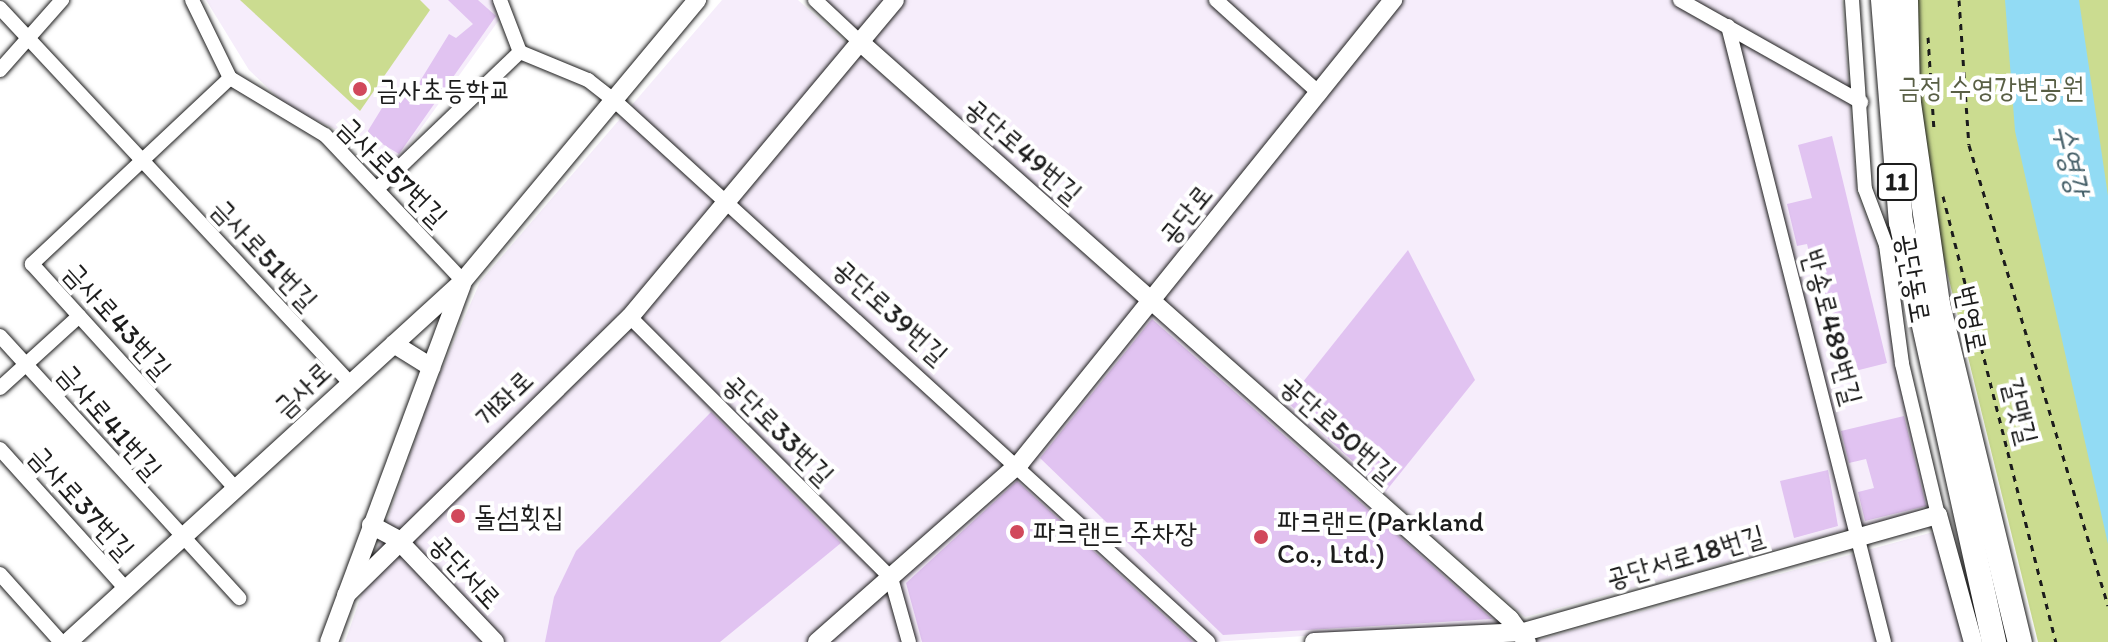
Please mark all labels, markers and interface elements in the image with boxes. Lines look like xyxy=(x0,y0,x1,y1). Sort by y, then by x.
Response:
park label: 금정 수영강변공원 xyxy=(1898,70,2084,104)
place label: 금사초등학교 xyxy=(376,72,511,106)
marker: 금사초등학교 xyxy=(351,80,369,98)
street label: 공단로49번길 xyxy=(959,90,1089,210)
street label: 금사로57번길 xyxy=(331,109,455,233)
water label: 수영강 xyxy=(2045,121,2097,199)
road number: 11 xyxy=(1875,160,1919,204)
street label: 공단로 xyxy=(1151,177,1219,251)
street label: 금사로51번길 xyxy=(205,191,325,317)
street label: 공단동로 xyxy=(1890,231,1938,325)
street label: 반송로489번길 xyxy=(1796,246,1870,408)
street label: 공단로39번길 xyxy=(827,251,955,371)
street label: 금사로43번길 xyxy=(57,255,179,385)
street label: 번영로 xyxy=(1949,283,1995,355)
street label: 금사로 xyxy=(266,354,338,424)
street label: 금사로41번길 xyxy=(51,356,169,486)
street label: 개좌로 xyxy=(468,362,540,434)
street label: 공단로33번길 xyxy=(717,367,841,491)
street label: 공단로50번길 xyxy=(1274,368,1404,490)
street label: 갈맷길 xyxy=(1997,374,2045,448)
street label: 금사로37번길 xyxy=(22,438,142,566)
place label: 돌섬횟집 xyxy=(474,499,564,533)
place label: 파크랜드(Parkland Co., Ltd.) xyxy=(1277,504,1484,570)
marker: 돌섬횟집 xyxy=(449,507,467,525)
place label: 파크랜드 주차장 xyxy=(1033,515,1197,549)
street label: 공단서로18번길 xyxy=(1602,517,1768,595)
marker: 파크랜드 주차장 xyxy=(1008,523,1026,541)
street label: 공단서로 xyxy=(423,527,509,615)
marker: 파크랜드(Parkland Co., Ltd.) xyxy=(1252,528,1270,546)

